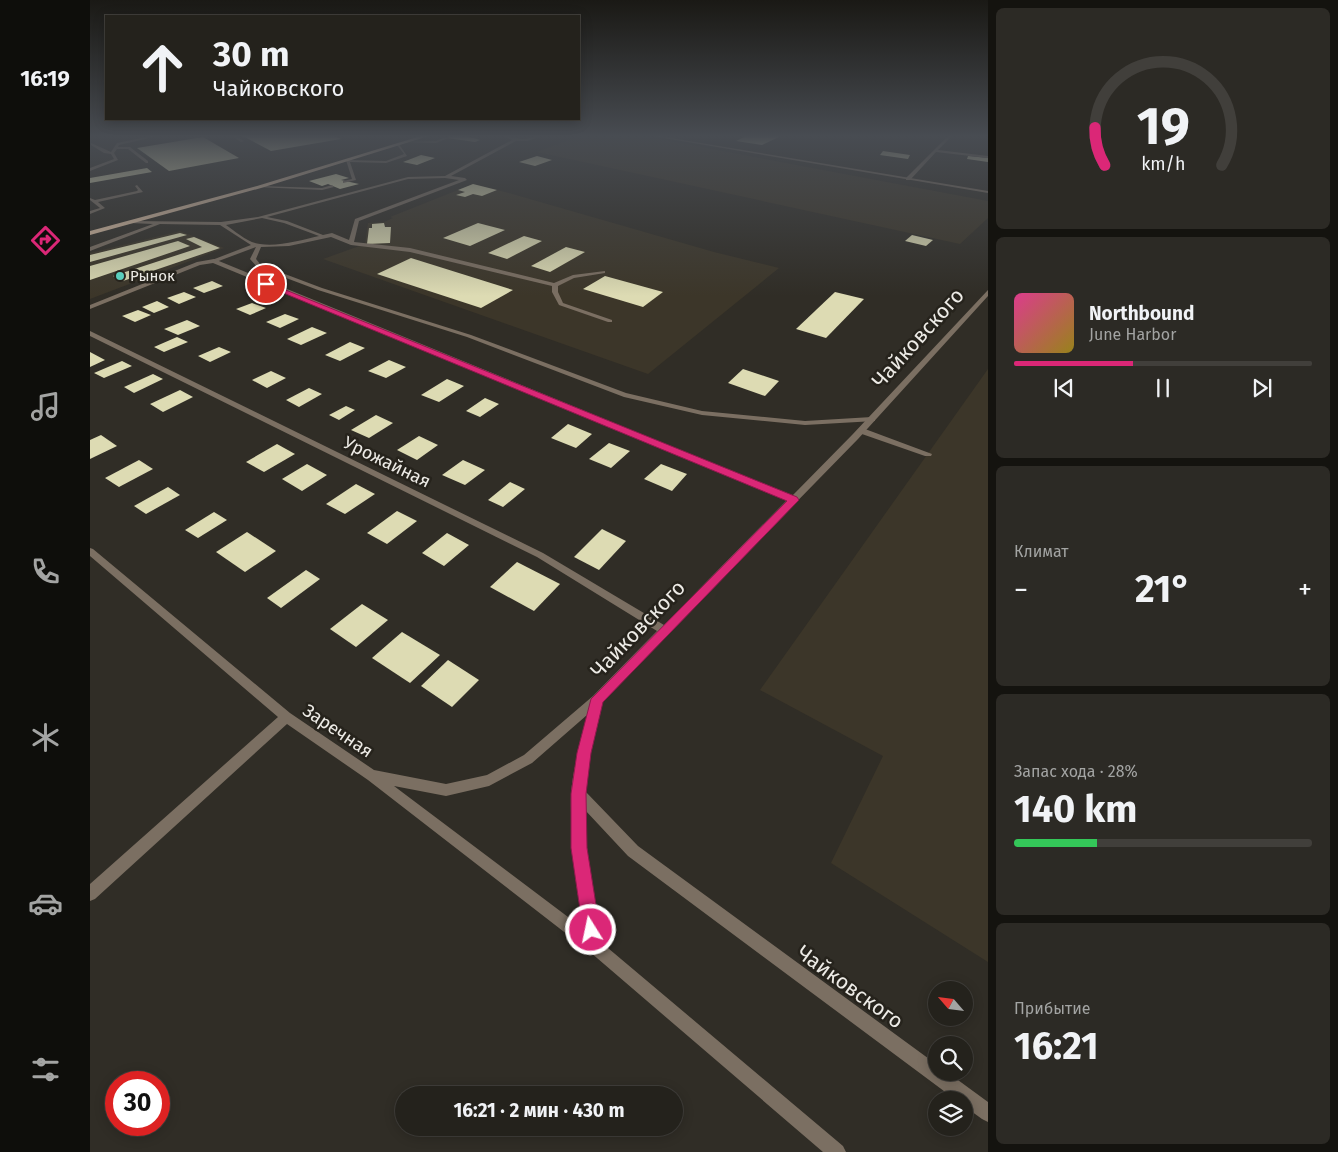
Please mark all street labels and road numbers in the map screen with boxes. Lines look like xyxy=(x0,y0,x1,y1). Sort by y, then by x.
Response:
street label: Чайковского xyxy=(866,283,970,393)
street label: Урожайная xyxy=(340,431,434,493)
street label: Чайковского xyxy=(585,575,691,683)
street label: Заречная xyxy=(299,700,377,762)
street label: Чайковского xyxy=(792,940,908,1034)

